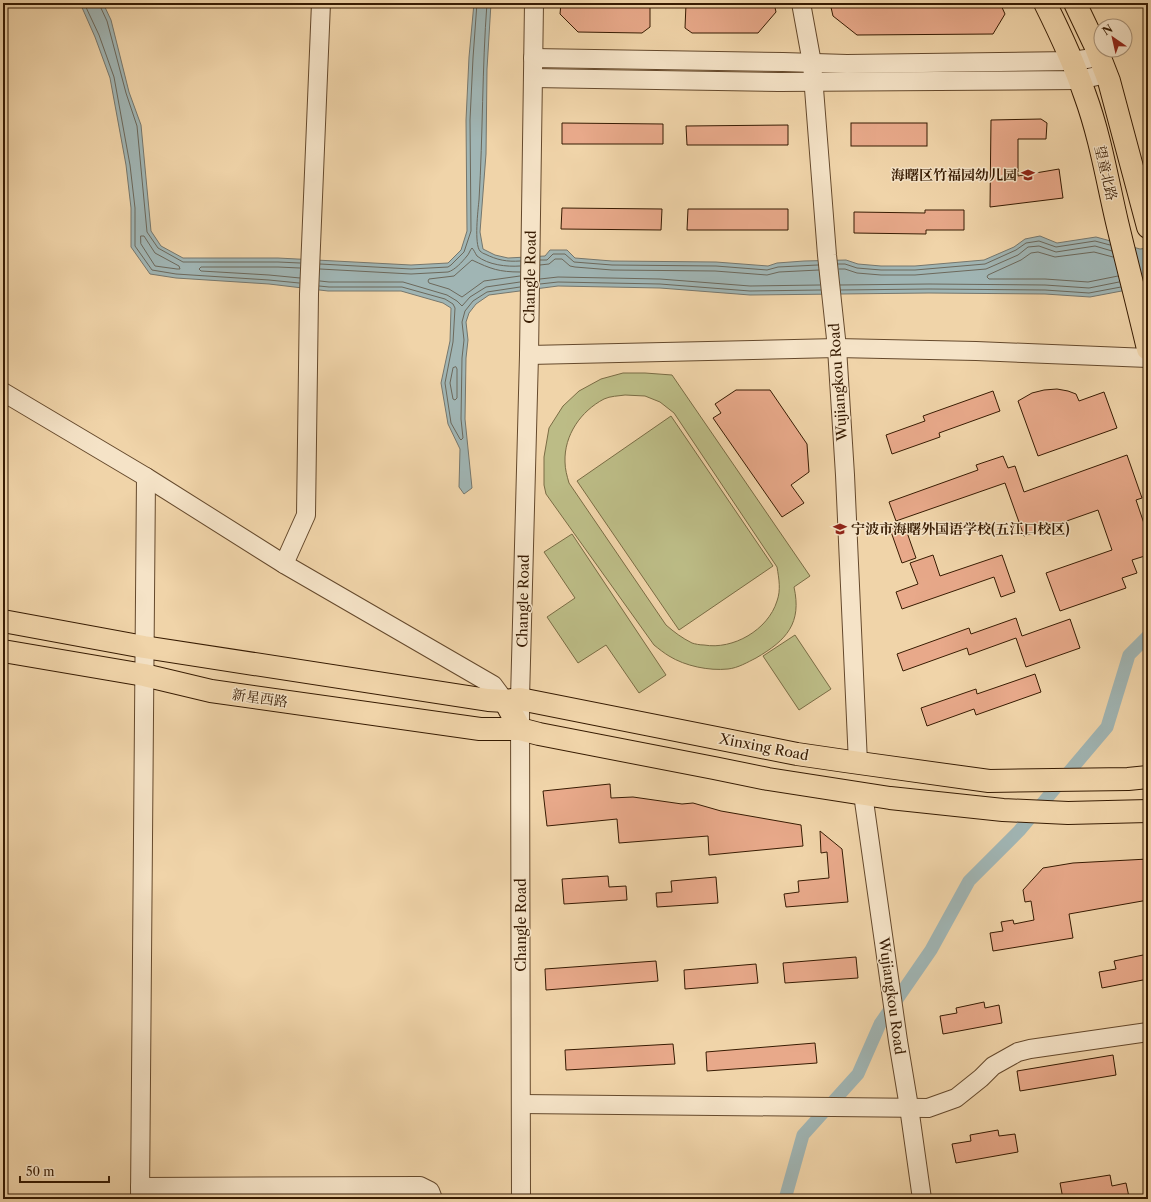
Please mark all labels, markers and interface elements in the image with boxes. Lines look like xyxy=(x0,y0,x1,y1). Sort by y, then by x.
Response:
north arrow xyxy=(1093,18,1133,58)
text: N xyxy=(1100,21,1116,38)
street label: 望童北路 xyxy=(1091,144,1121,202)
place label: 海曙区竹福园幼儿园 xyxy=(891,166,1017,184)
school or university icon: 海曙区竹福园幼儿园 xyxy=(1020,167,1036,183)
street label: Changle Road xyxy=(520,230,540,324)
street label: Wujiangkou Road xyxy=(825,322,851,443)
place label: 宁波市海曙外国语学校(五江口校区) xyxy=(851,520,1070,538)
school or university icon: 宁波市海曙外国语学校(五江口校区) xyxy=(832,521,848,537)
street label: Changle Road xyxy=(513,554,533,648)
street label: 新星西路 xyxy=(231,685,289,711)
street label: Xinxing Road xyxy=(717,729,811,765)
street label: Changle Road xyxy=(512,878,530,972)
street label: Wujiangkou Road xyxy=(875,935,909,1056)
scale bar xyxy=(20,1158,109,1184)
text: 50 m xyxy=(26,1164,55,1179)

